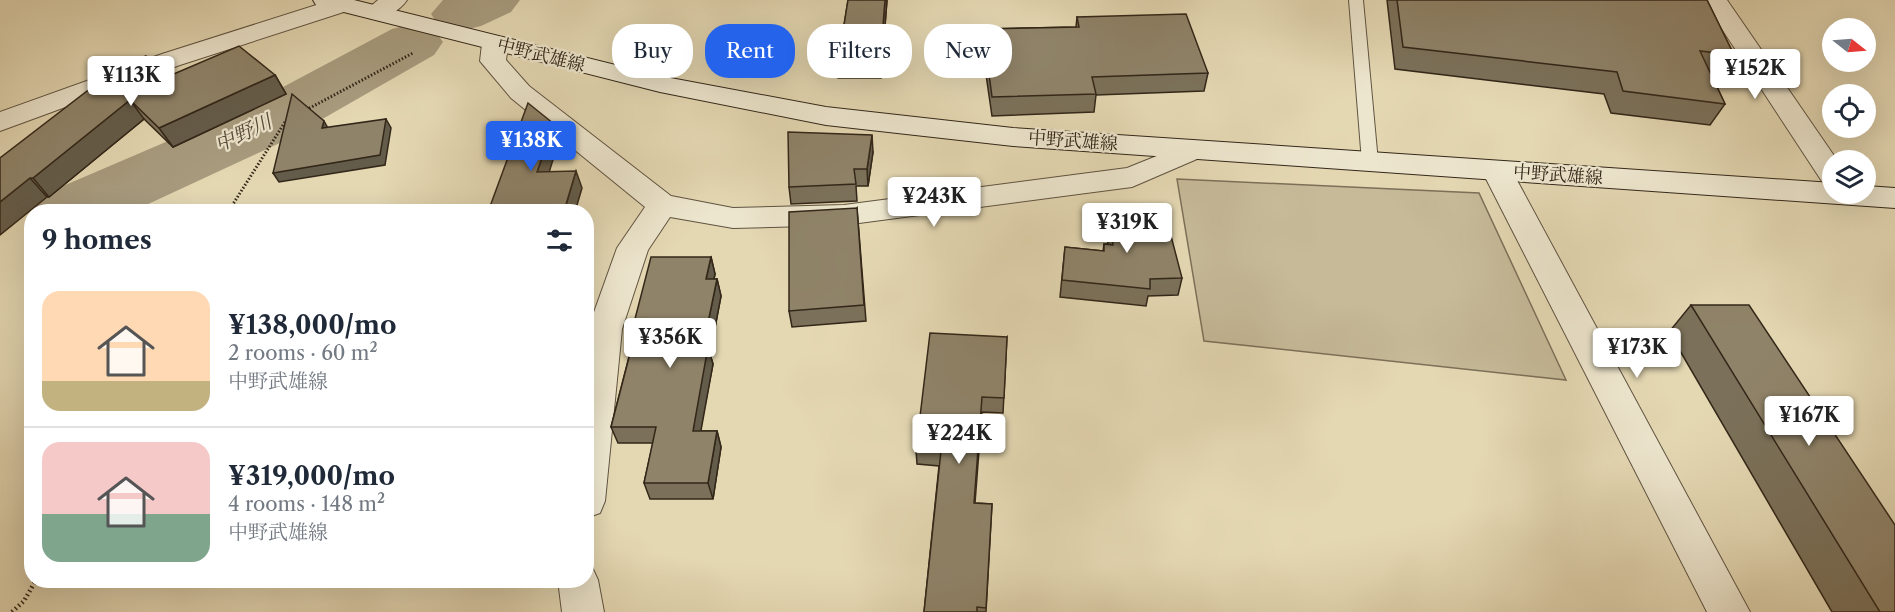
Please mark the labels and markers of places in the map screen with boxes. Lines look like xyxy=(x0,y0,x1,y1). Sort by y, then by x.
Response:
pin: ¥152K xyxy=(1713,49,1797,100)
pin: ¥113K xyxy=(89,56,173,107)
pin: ¥138K xyxy=(489,121,573,172)
pin: ¥243K xyxy=(892,177,976,228)
pin: ¥319K xyxy=(1085,203,1169,254)
pin: ¥356K xyxy=(628,318,712,369)
pin: ¥173K xyxy=(1595,328,1679,379)
pin: ¥167K xyxy=(1767,396,1851,447)
pin: ¥224K xyxy=(917,414,1001,465)

